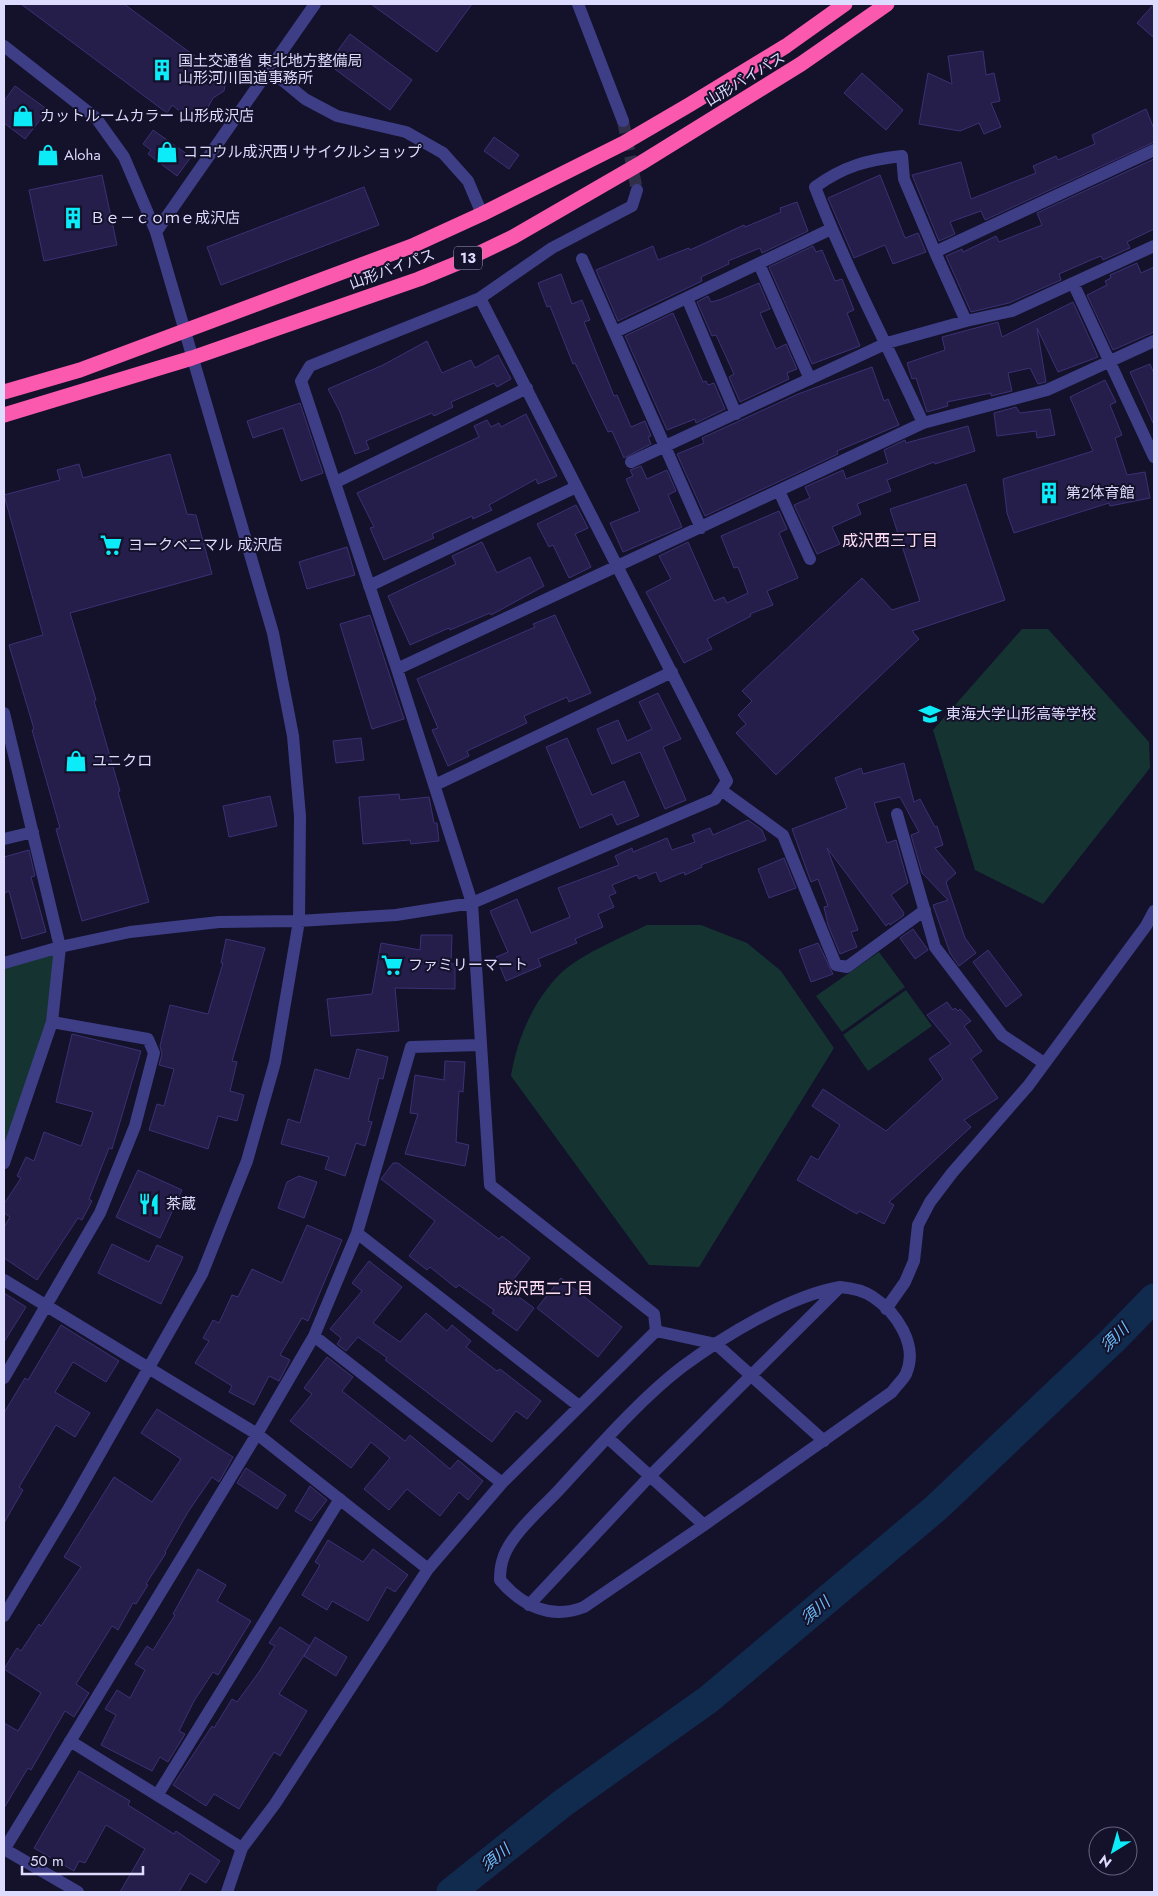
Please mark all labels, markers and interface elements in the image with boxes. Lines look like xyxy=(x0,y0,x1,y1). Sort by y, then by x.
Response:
street label: 山形バイパス xyxy=(701,46,789,112)
place label: 国土交通省 東北地方整備局 山形河川国道事務所 xyxy=(178,50,363,89)
building icon: 国土交通省 東北地方整備局 山形河川国道事務所 xyxy=(149,57,175,83)
shop icon: カットルームカラー 山形成沢店 xyxy=(10,103,36,129)
place label: カットルームカラー 山形成沢店 xyxy=(40,105,254,127)
shop icon: ココウル成沢西リサイクルショップ xyxy=(154,139,180,165)
place label: ココウル成沢西リサイクルショップ xyxy=(183,141,422,163)
shop icon: Aloha xyxy=(35,142,61,168)
place label: Aloha xyxy=(64,144,101,166)
building icon: Ｂｅ－ｃｏｍｅ成沢店 xyxy=(60,205,86,231)
place label: Ｂｅ－ｃｏｍｅ成沢店 xyxy=(90,207,240,229)
street label: 山形バイパス xyxy=(346,243,438,295)
road number: 13 xyxy=(454,247,482,270)
building icon: 第2体育館 xyxy=(1036,480,1062,506)
place label: 第2体育館 xyxy=(1066,482,1135,504)
district label: 成沢西三丁目 xyxy=(842,529,938,552)
supermarket icon: ヨークベニマル 成沢店 xyxy=(98,532,124,558)
place label: ヨークベニマル 成沢店 xyxy=(128,534,283,556)
school or university icon: 東海大学山形高等学校 xyxy=(917,701,943,727)
place label: 東海大学山形高等学校 xyxy=(946,703,1096,725)
shop icon: ユニクロ xyxy=(63,748,89,774)
place label: ユニクロ xyxy=(92,750,152,772)
supermarket icon: ファミリーマート xyxy=(379,952,405,978)
place label: ファミリーマート xyxy=(408,954,528,976)
restaurant icon: 茶蔵 xyxy=(136,1191,162,1217)
place label: 茶蔵 xyxy=(166,1193,196,1215)
district label: 成沢西二丁目 xyxy=(497,1277,593,1300)
water label: 須川 xyxy=(1095,1317,1135,1357)
water label: 須川 xyxy=(796,1590,836,1629)
north arrow xyxy=(1088,1826,1138,1876)
water label: 須川 xyxy=(476,1837,517,1876)
scale bar xyxy=(22,1844,144,1876)
text: 50 m xyxy=(30,1850,64,1872)
text: N xyxy=(1095,1850,1116,1873)

